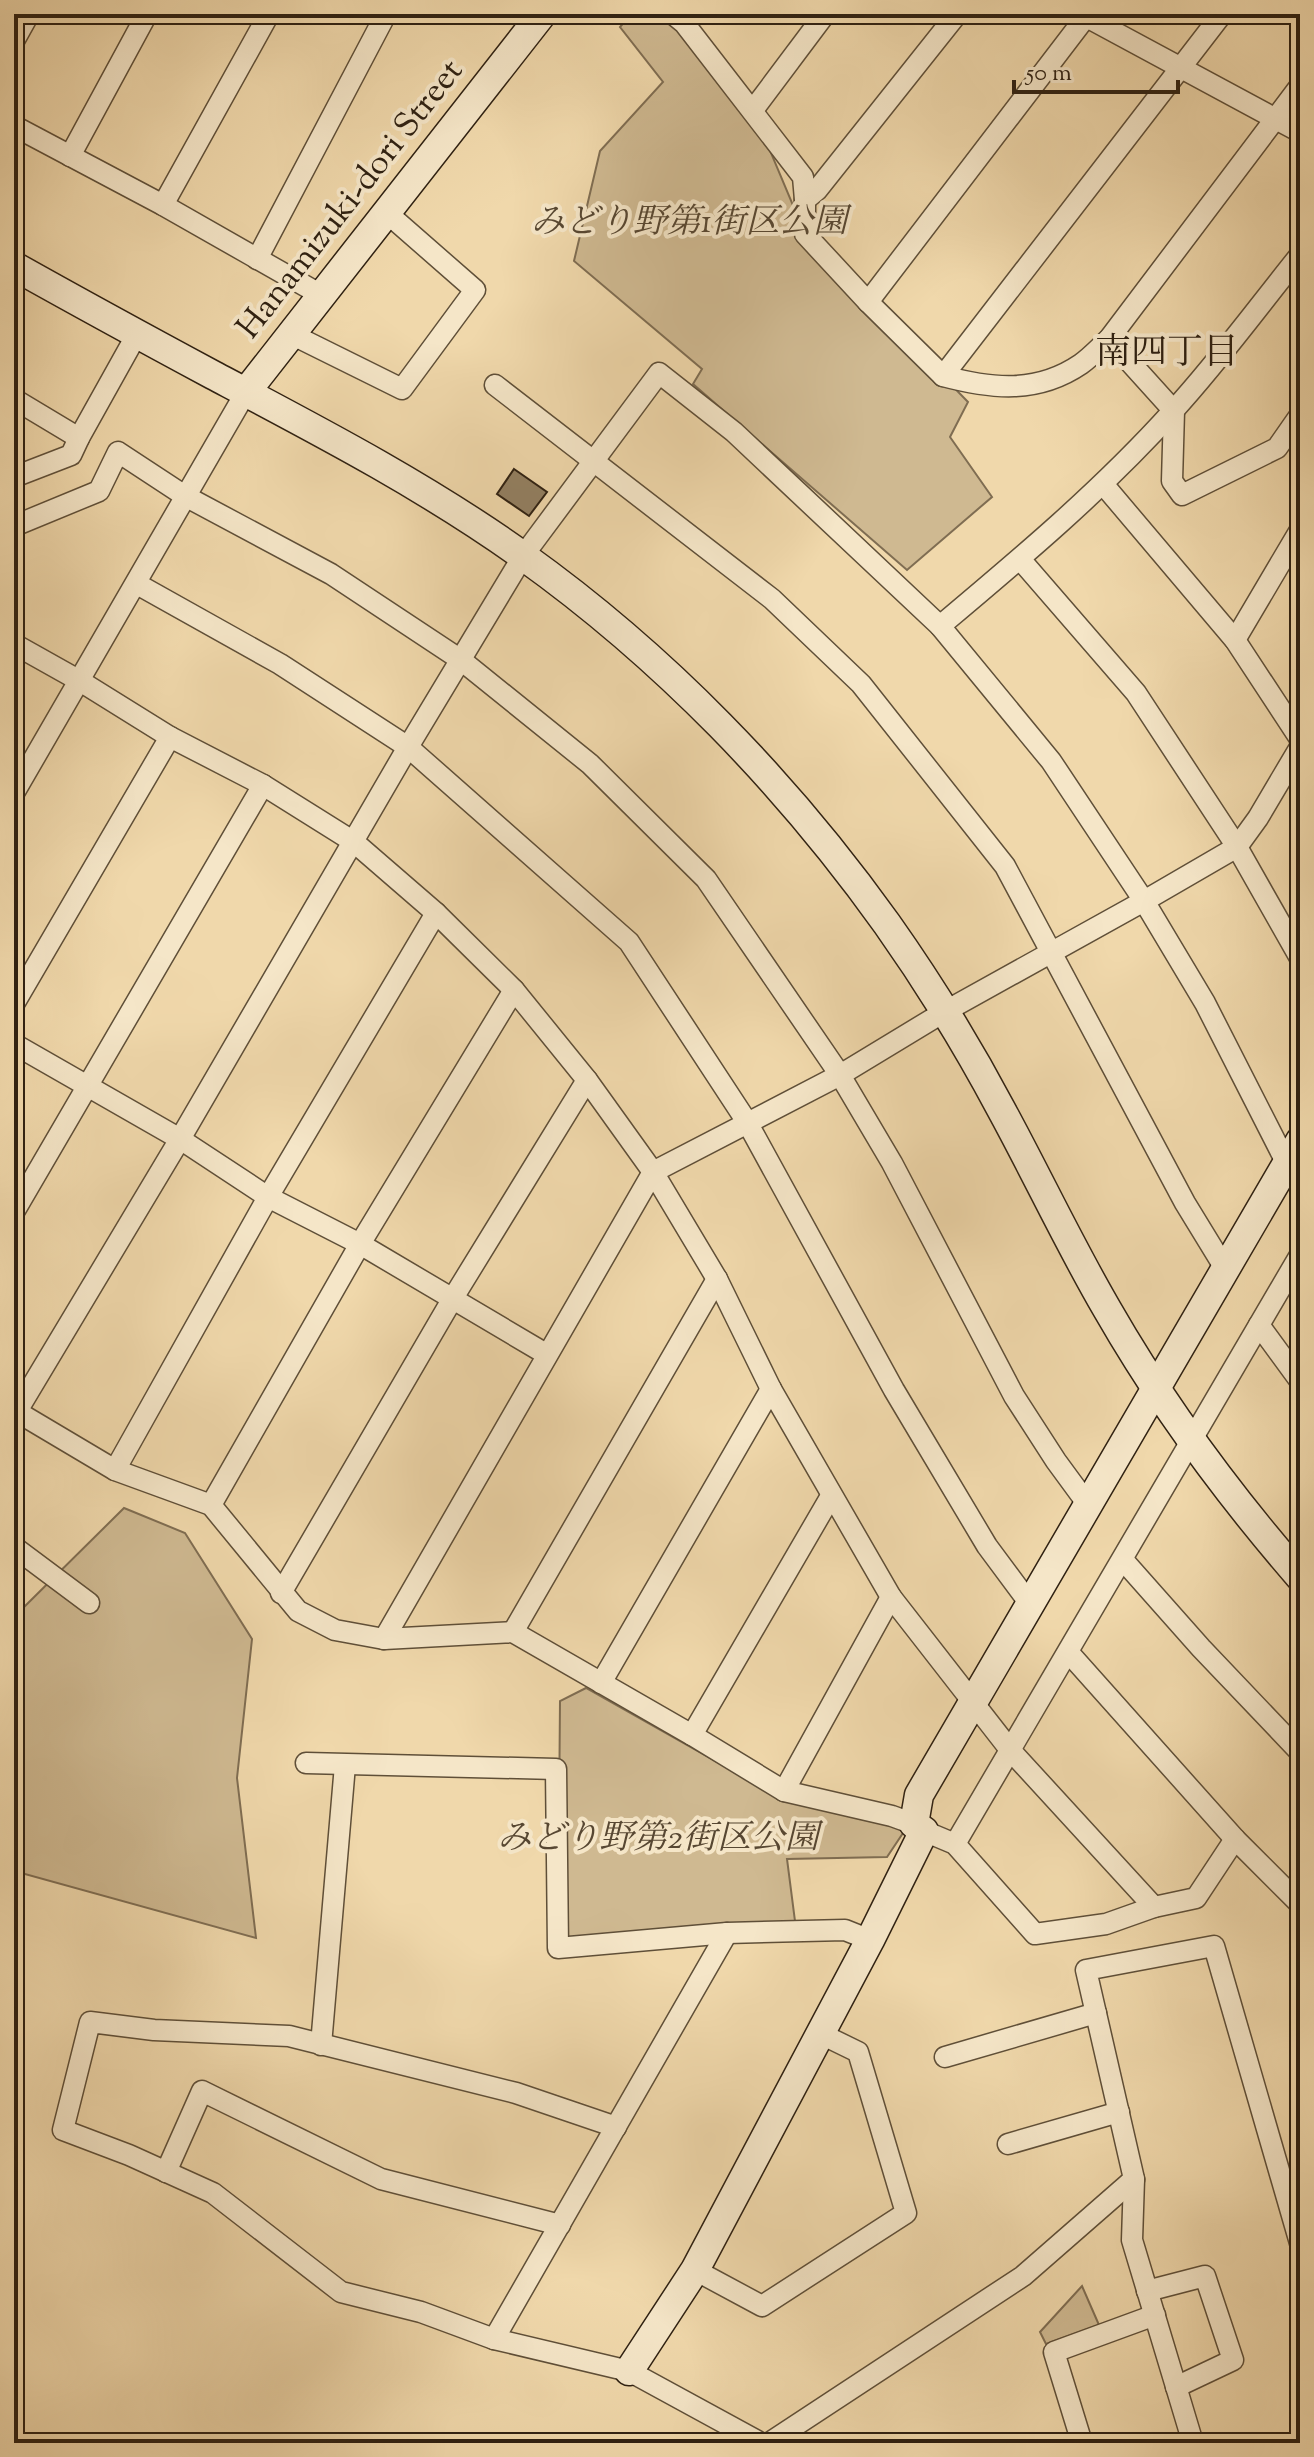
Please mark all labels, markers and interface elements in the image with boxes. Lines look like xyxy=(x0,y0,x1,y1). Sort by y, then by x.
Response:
scale bar xyxy=(1014,44,1178,94)
street label: Hanamizuki-dori Street xyxy=(226,49,476,350)
text: 50 m xyxy=(1024,57,1072,91)
park label: みどり野第1街区公園 xyxy=(531,199,852,248)
district label: 南四丁目 xyxy=(1095,328,1239,380)
park label: みどり野第2街区公園 xyxy=(497,1815,824,1864)

